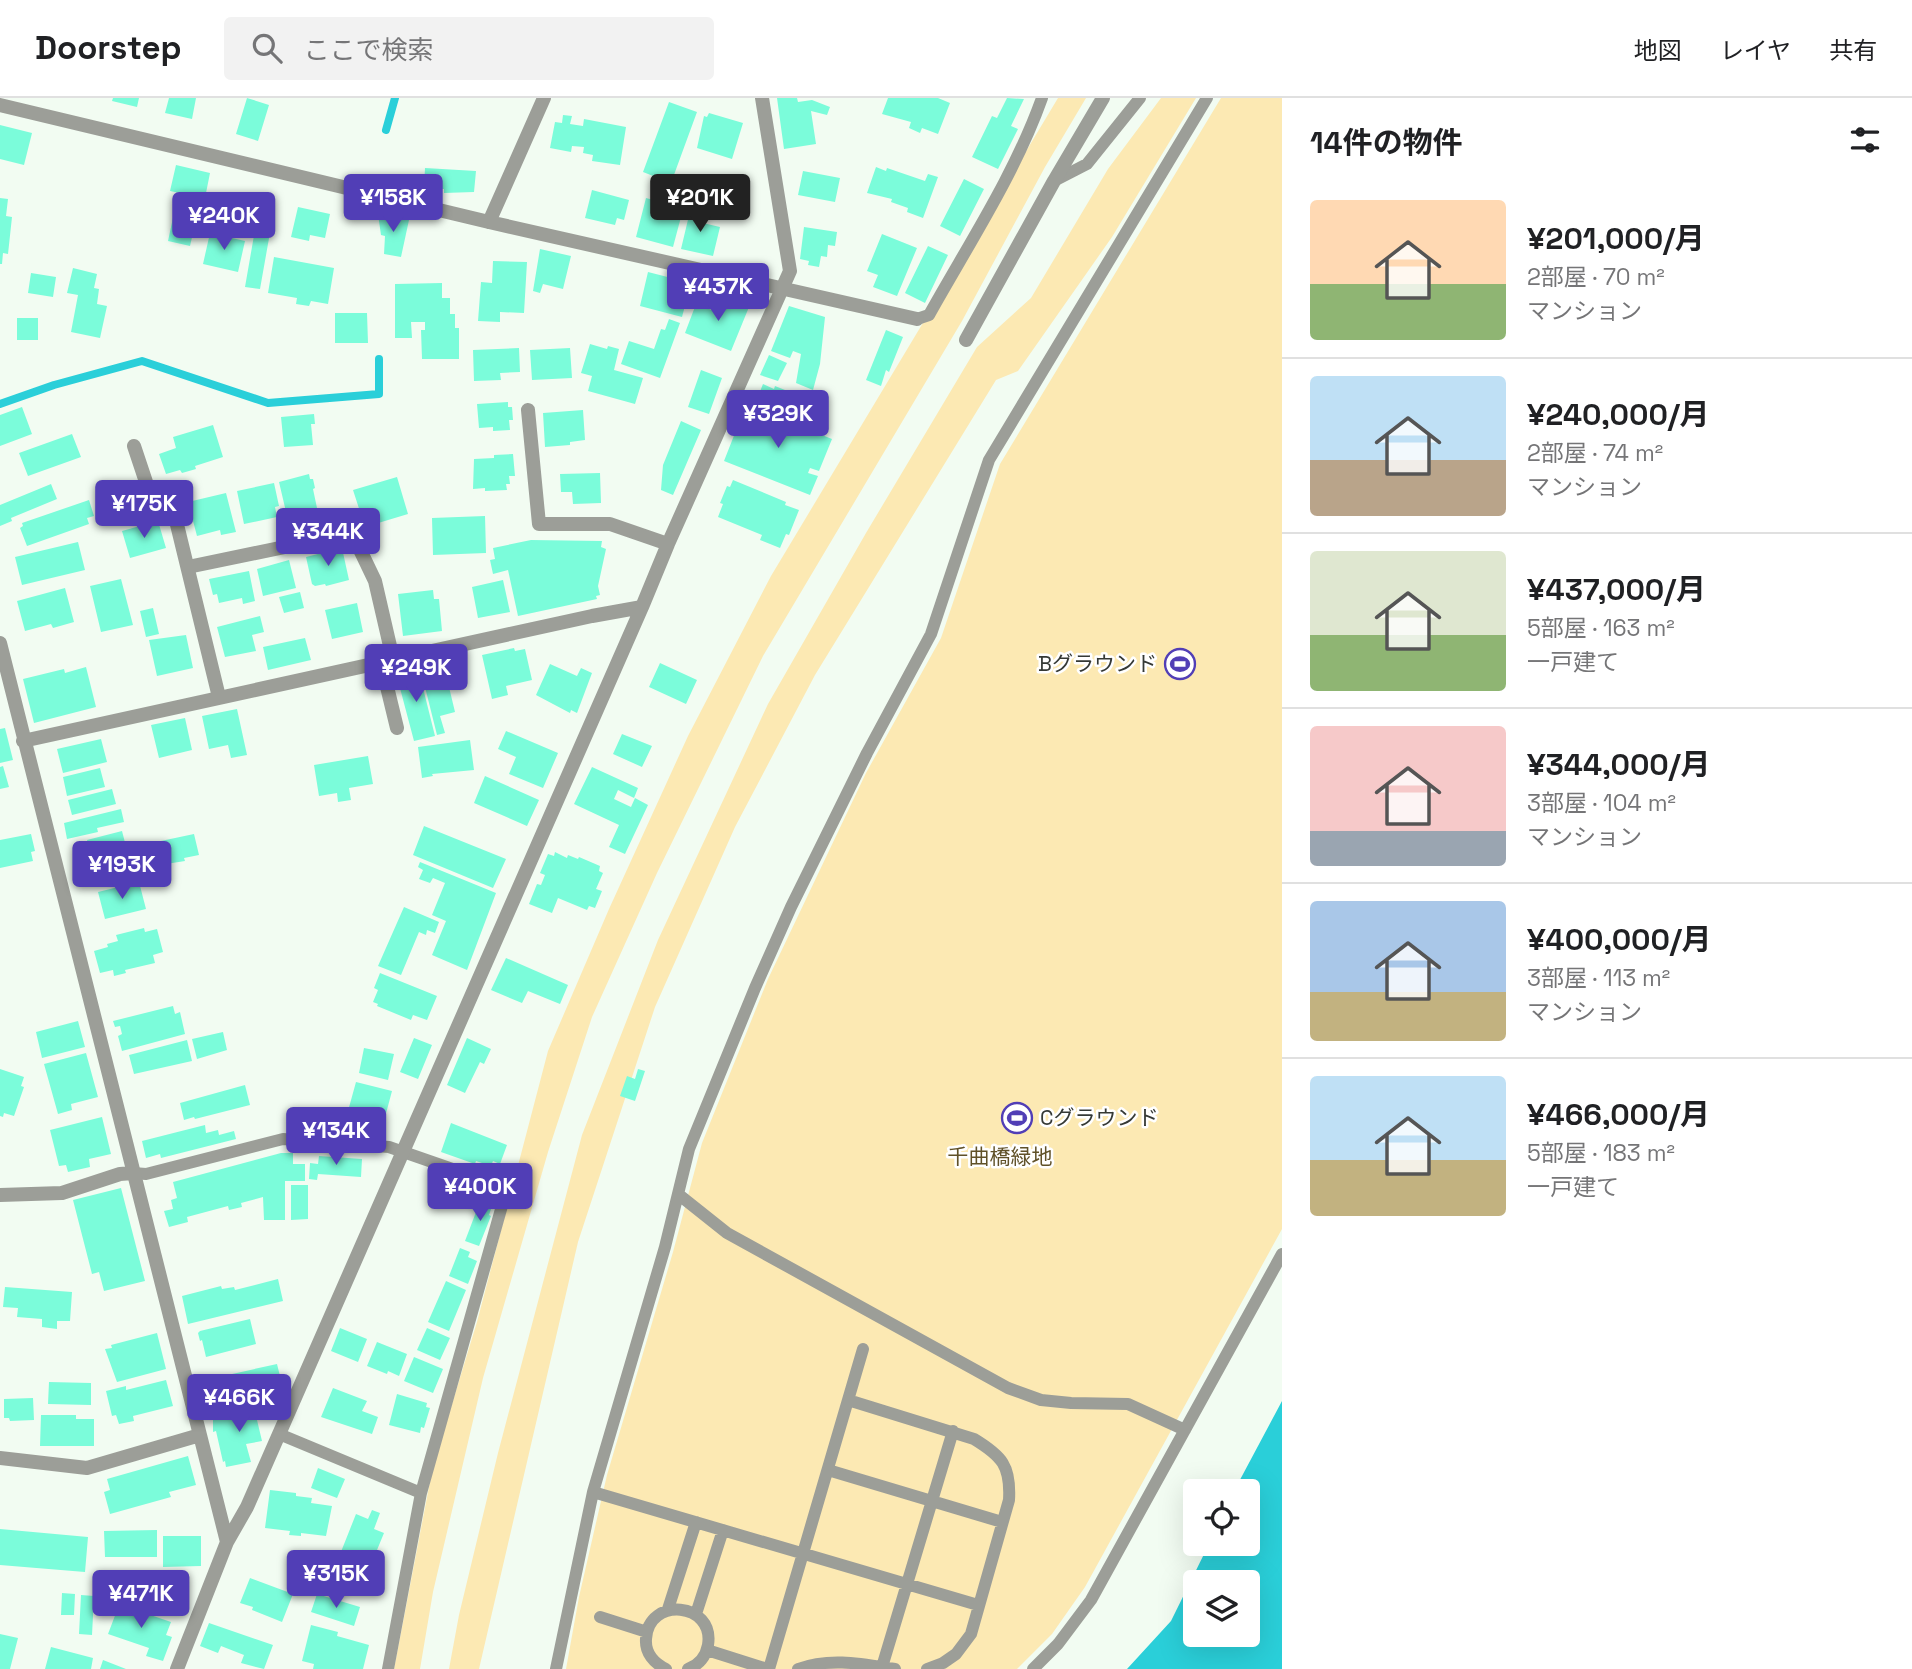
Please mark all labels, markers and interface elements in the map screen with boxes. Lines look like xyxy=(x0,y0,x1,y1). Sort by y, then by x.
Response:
search box xyxy=(224,17,714,80)
text: Doorstep xyxy=(35,27,182,69)
icon: search xyxy=(248,29,286,67)
text: ここで検索 xyxy=(304,33,434,67)
text: 地図 xyxy=(1634,35,1682,66)
text: レイヤ xyxy=(1720,35,1791,66)
text: 共有 xyxy=(1829,35,1877,66)
icon: filters xyxy=(1846,121,1884,159)
text: 14件の物件 xyxy=(1310,123,1463,162)
pin: ¥158K xyxy=(344,174,442,234)
pin: ¥201K xyxy=(651,174,749,234)
text: ¥158K xyxy=(360,182,426,212)
text: ¥201K xyxy=(666,182,734,212)
pin: ¥240K xyxy=(175,192,273,252)
text: ¥240K xyxy=(188,200,260,230)
text: ¥201,000/月 xyxy=(1527,219,1705,258)
icon: home xyxy=(1366,228,1450,312)
text: 2部屋 · 70 m² xyxy=(1527,262,1665,292)
pin: ¥437K xyxy=(669,264,767,323)
text: ¥437K xyxy=(683,271,753,301)
text: マンション xyxy=(1527,296,1642,326)
pin: ¥329K xyxy=(729,390,827,450)
text: ¥240,000/月 xyxy=(1527,395,1710,434)
text: ¥329K xyxy=(743,398,813,428)
icon: home xyxy=(1366,404,1450,488)
text: 2部屋 · 74 m² xyxy=(1527,438,1663,468)
text: マンション xyxy=(1527,472,1642,502)
pin: ¥175K xyxy=(95,480,193,540)
text: ¥175K xyxy=(111,488,177,518)
pin: ¥344K xyxy=(279,508,377,568)
text: ¥344K xyxy=(292,516,364,546)
text: ¥437,000/月 xyxy=(1527,570,1706,609)
icon: home xyxy=(1366,579,1450,663)
text: 5部屋 · 163 m² xyxy=(1527,613,1675,643)
pin: ¥249K xyxy=(367,644,465,704)
sports icon: Bグラウンド xyxy=(1163,647,1197,681)
text: 一戸建て xyxy=(1527,647,1619,677)
place label: Bグラウンド xyxy=(1038,650,1157,677)
text: ¥249K xyxy=(381,652,451,682)
text: ¥344,000/月 xyxy=(1527,745,1710,784)
icon: home xyxy=(1366,754,1450,838)
text: 3部屋 · 104 m² xyxy=(1527,788,1676,818)
text: マンション xyxy=(1527,822,1642,852)
pin: ¥193K xyxy=(73,842,171,901)
text: ¥193K xyxy=(88,849,156,879)
text: ¥400,000/月 xyxy=(1527,920,1712,959)
icon: home xyxy=(1366,929,1450,1013)
text: 3部屋 · 113 m² xyxy=(1527,963,1670,993)
text: マンション xyxy=(1527,997,1642,1027)
text: ¥466,000/月 xyxy=(1527,1095,1710,1134)
sports icon: Cグラウンド xyxy=(1000,1101,1034,1135)
place label: Cグラウンド xyxy=(1040,1104,1158,1131)
icon: home xyxy=(1366,1104,1450,1188)
pin: ¥134K xyxy=(287,1108,385,1167)
text: ¥134K xyxy=(302,1115,370,1145)
text: 5部屋 · 183 m² xyxy=(1527,1138,1675,1168)
park label: 千曲橋緑地 xyxy=(948,1143,1053,1170)
pin: ¥400K xyxy=(431,1164,529,1223)
text: ¥400K xyxy=(443,1171,517,1201)
text: 一戸建て xyxy=(1527,1172,1619,1202)
pin: ¥466K xyxy=(190,1374,288,1434)
text: ¥466K xyxy=(203,1382,275,1412)
map controls xyxy=(1183,1479,1260,1647)
button: locate xyxy=(1183,1479,1260,1556)
pin: ¥315K xyxy=(287,1550,385,1610)
text: ¥315K xyxy=(303,1558,369,1588)
pin: ¥471K xyxy=(92,1570,190,1630)
button: layers xyxy=(1183,1570,1260,1647)
text: ¥471K xyxy=(108,1578,174,1608)

